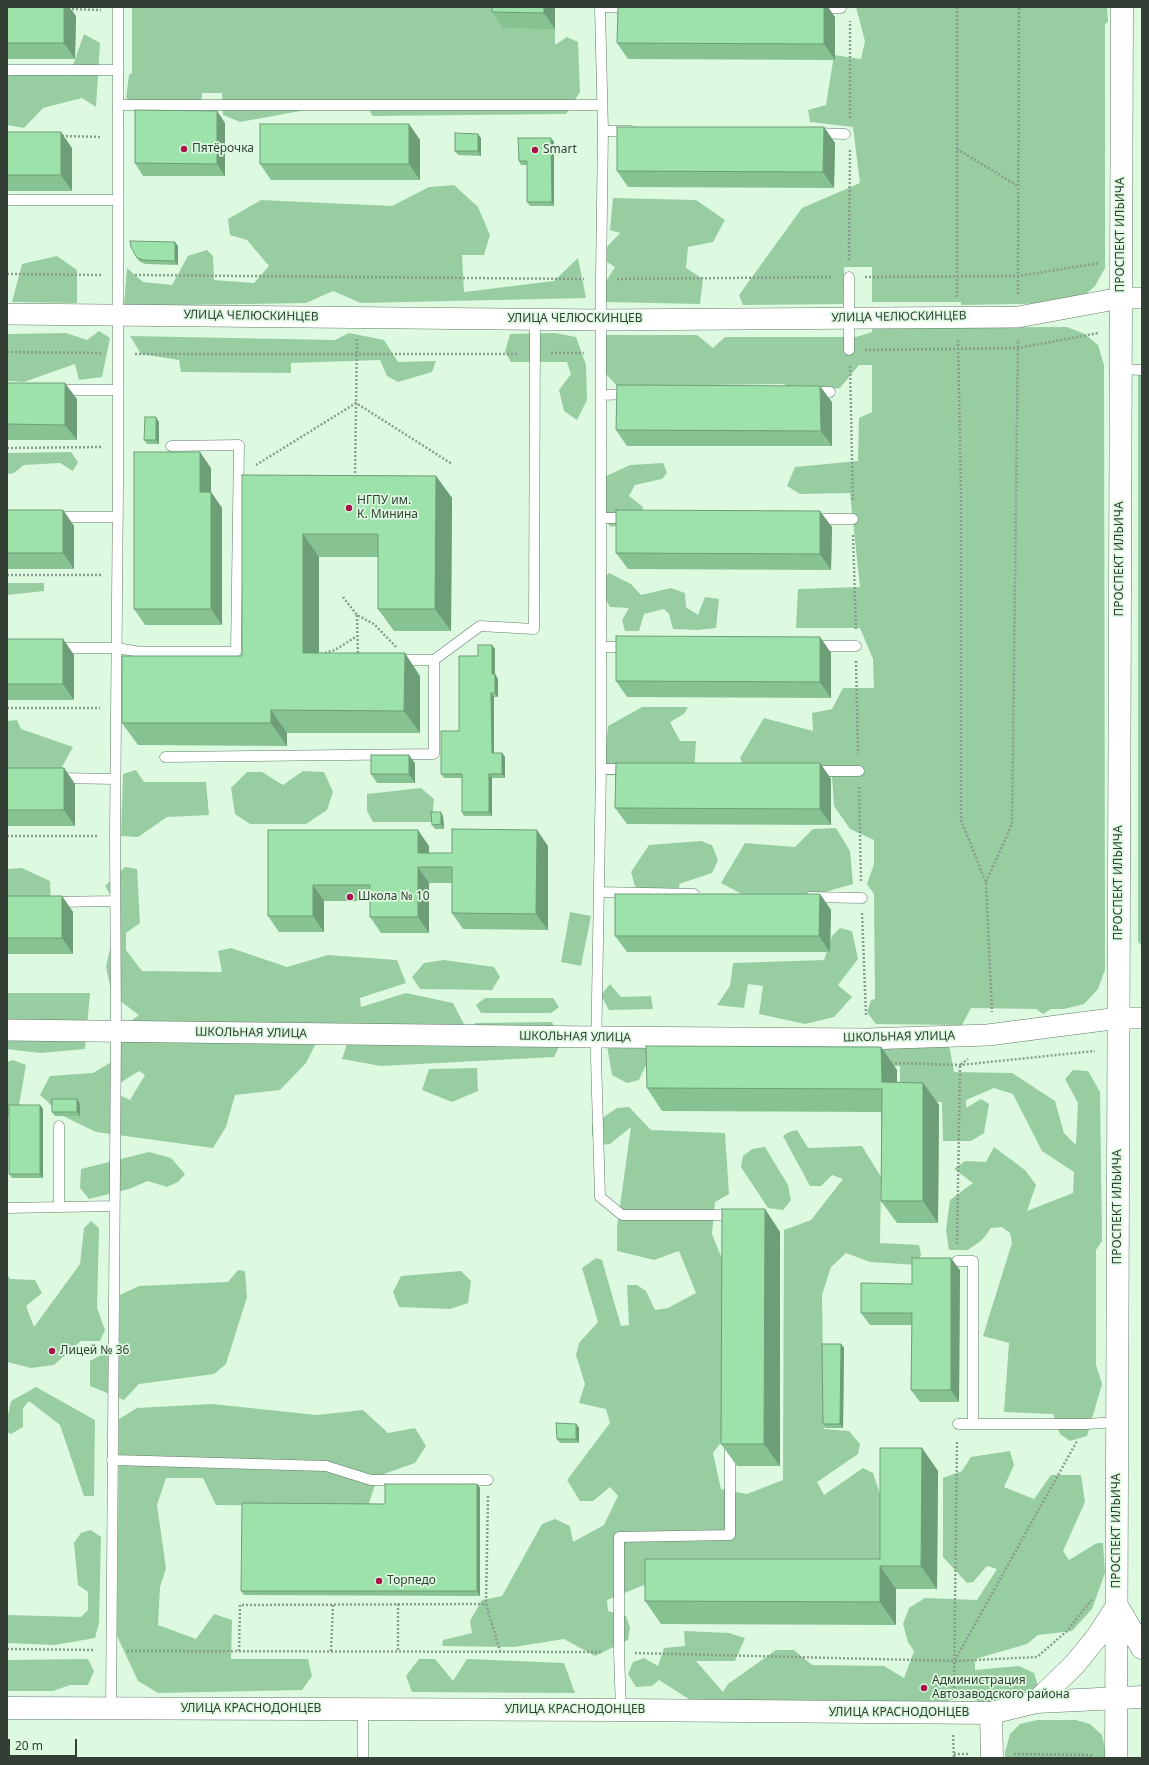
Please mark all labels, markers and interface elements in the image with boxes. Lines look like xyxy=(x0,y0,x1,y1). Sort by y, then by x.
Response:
place label: Пятёрочка xyxy=(192,142,254,156)
place label: Smart xyxy=(543,143,577,157)
marker: Пятёрочка xyxy=(179,144,189,154)
marker: Smart xyxy=(530,145,540,155)
street label: ПРОСПЕКТ ИЛЬИЧА xyxy=(1114,177,1128,293)
street label: УЛИЦА ЧЕЛЮСКИНЦЕВ xyxy=(183,308,319,324)
street label: УЛИЦА ЧЕЛЮСКИНЦЕВ xyxy=(831,309,967,325)
street label: УЛИЦА ЧЕЛЮСКИНЦЕВ xyxy=(507,312,643,326)
place label: НГПУ им. К. Минина xyxy=(357,494,418,522)
street label: ПРОСПЕКТ ИЛЬИЧА xyxy=(1113,501,1127,617)
marker: НГПУ им. К. Минина xyxy=(344,503,354,513)
street label: ПРОСПЕКТ ИЛЬИЧА xyxy=(1112,825,1126,941)
place label: Школа № 10 xyxy=(358,890,430,904)
marker: Школа № 10 xyxy=(345,892,355,902)
street label: ШКОЛЬНАЯ УЛИЦА xyxy=(195,1025,307,1041)
street label: ШКОЛЬНАЯ УЛИЦА xyxy=(519,1029,631,1045)
street label: ШКОЛЬНАЯ УЛИЦА xyxy=(843,1029,955,1045)
street label: ПРОСПЕКТ ИЛЬИЧА xyxy=(1111,1149,1125,1265)
place label: Лицей № 36 xyxy=(60,1344,129,1358)
marker: Лицей № 36 xyxy=(47,1346,57,1356)
street label: ПРОСПЕКТ ИЛЬИЧА xyxy=(1110,1473,1124,1589)
place label: Торпедо xyxy=(387,1574,436,1588)
marker: Торпедо xyxy=(374,1576,384,1586)
place label: Администрация Автозаводского района xyxy=(932,1674,1070,1702)
marker: Администрация Автозаводского района xyxy=(919,1683,929,1693)
street label: УЛИЦА КРАСНОДОНЦЕВ xyxy=(181,1702,321,1716)
street label: УЛИЦА КРАСНОДОНЦЕВ xyxy=(505,1703,645,1717)
street label: УЛИЦА КРАСНОДОНЦЕВ xyxy=(829,1706,969,1720)
scale bar xyxy=(10,1731,79,1757)
text: 20 m xyxy=(15,1737,43,1754)

